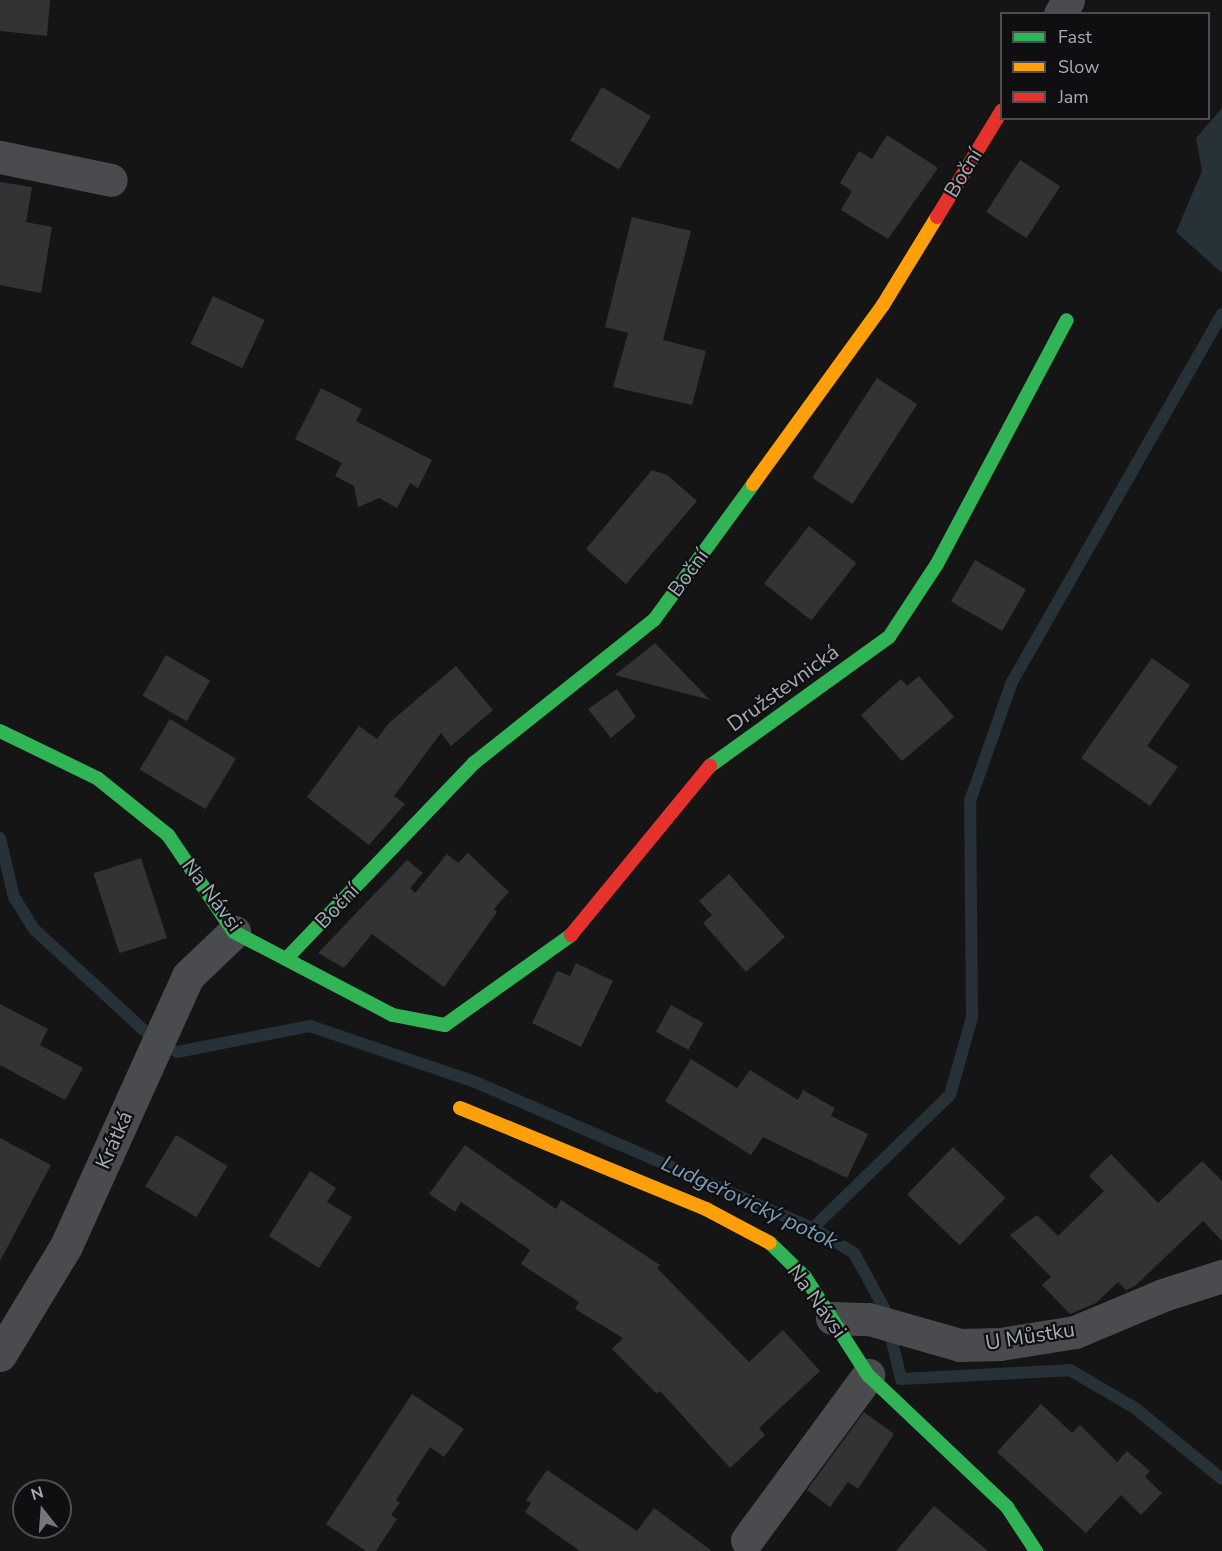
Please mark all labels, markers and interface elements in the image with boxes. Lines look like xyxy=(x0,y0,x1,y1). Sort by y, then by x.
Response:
legend xyxy=(1000,12,1210,120)
text: Fast xyxy=(1058,25,1092,49)
text: Slow xyxy=(1058,55,1099,79)
text: Jam xyxy=(1058,85,1089,109)
street label: Boční xyxy=(939,144,987,202)
street label: Boční xyxy=(662,544,714,602)
street label: Družstevnická xyxy=(722,639,844,737)
street label: Na Návsi xyxy=(177,854,247,936)
street label: Boční xyxy=(310,878,364,934)
street label: Krátká xyxy=(90,1107,138,1173)
water label: Ludgeřovický potok xyxy=(657,1151,841,1255)
street label: Na Návsi xyxy=(782,1260,852,1342)
street label: U Můstku xyxy=(984,1317,1076,1355)
north arrow xyxy=(12,1479,72,1539)
text: N xyxy=(28,1481,46,1506)

